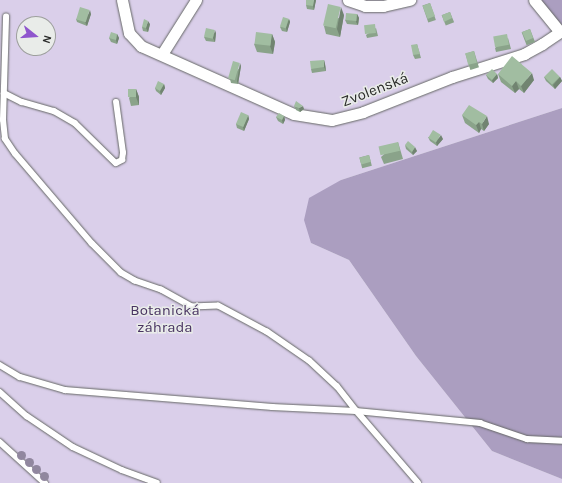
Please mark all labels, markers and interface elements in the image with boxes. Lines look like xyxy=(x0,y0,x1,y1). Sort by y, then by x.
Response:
north arrow xyxy=(16,16,56,56)
text: N xyxy=(40,34,54,45)
street label: Zvolenská xyxy=(339,69,411,111)
park label: Botanická záhrada xyxy=(130,301,200,336)

